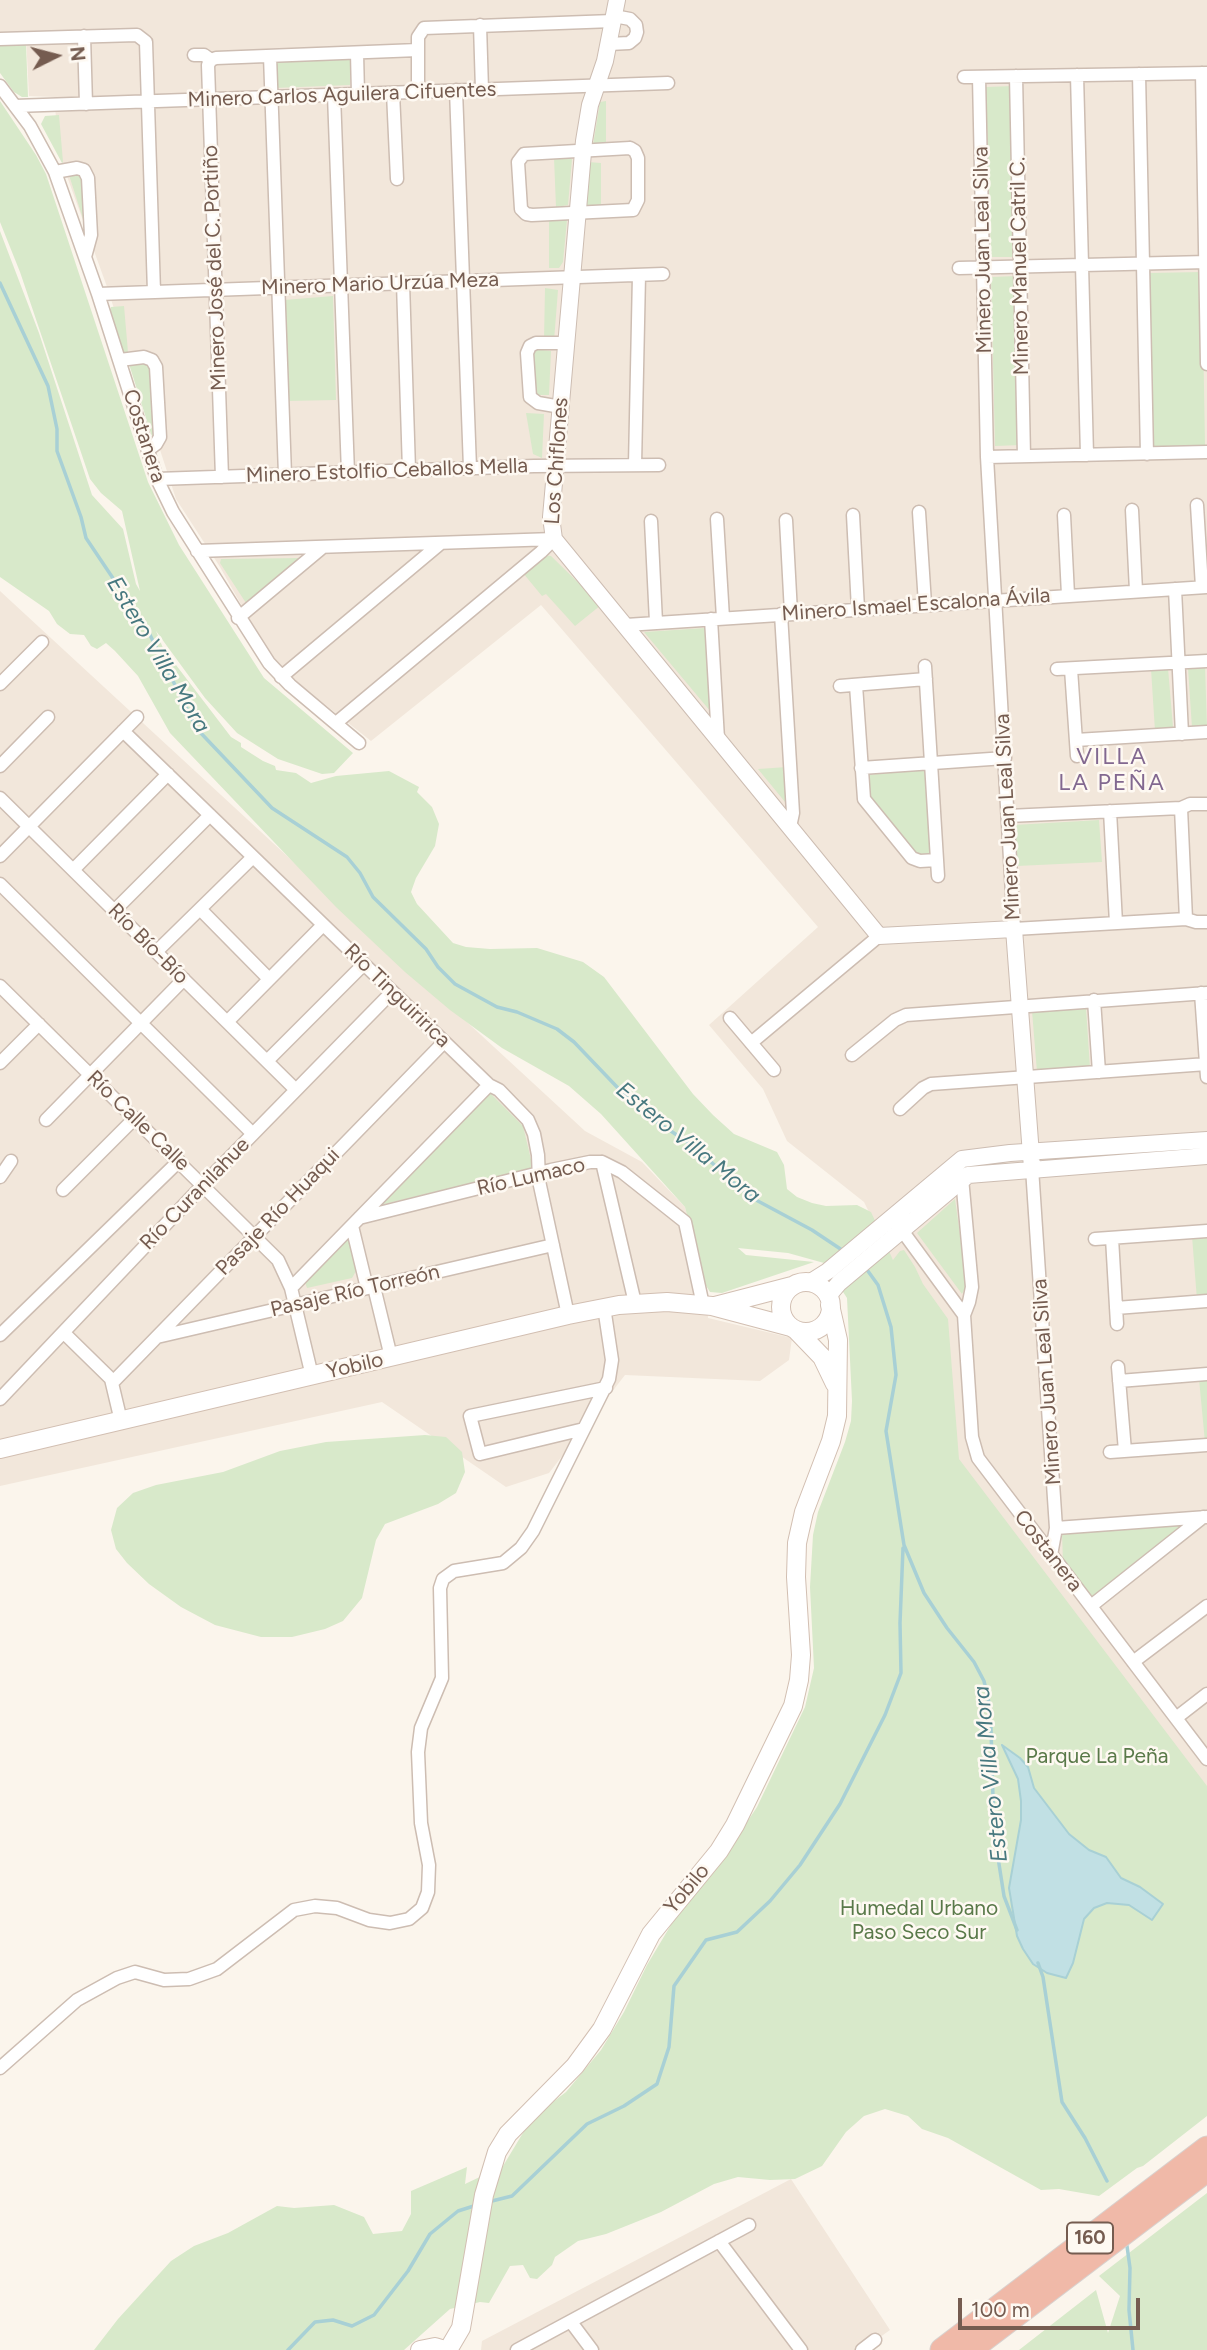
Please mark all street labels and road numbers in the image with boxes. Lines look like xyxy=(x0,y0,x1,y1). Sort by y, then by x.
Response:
street label: Minero Carlos Aguilera Cifuentes xyxy=(187,77,497,113)
street label: Minero José del C. Portiño xyxy=(198,145,232,391)
street label: Minero Juan Leal Silva xyxy=(969,146,997,354)
street label: Minero Manuel Catril C. xyxy=(1005,157,1035,375)
street label: Minero Mario Urzúa Meza xyxy=(261,267,499,301)
street label: Costanera xyxy=(117,386,171,486)
street label: Los Chiflones xyxy=(540,397,574,525)
street label: Minero Estolfio Ceballos Mella xyxy=(245,453,529,489)
street label: Minero Ismael Escalona Ávila xyxy=(781,583,1051,627)
street label: Minero Juan Leal Silva xyxy=(990,713,1026,921)
street label: Río Bío-Bío xyxy=(102,898,194,990)
street label: Río Tinguiririca xyxy=(338,939,456,1053)
street label: Río Calle Calle xyxy=(81,1066,195,1176)
street label: Río Curanilahue xyxy=(135,1132,255,1256)
street label: Pasaje Río Huaqui xyxy=(211,1143,345,1281)
street label: Río Lumaco xyxy=(475,1152,587,1202)
street label: Pasaje Río Torreón xyxy=(268,1259,442,1323)
street label: Minero Juan Leal Silva xyxy=(1027,1278,1067,1486)
street label: Yobilo xyxy=(324,1347,386,1385)
street label: Costanera xyxy=(1008,1505,1088,1597)
street label: Yobilo xyxy=(659,1859,715,1919)
road number: 160 xyxy=(1067,2222,1113,2254)

